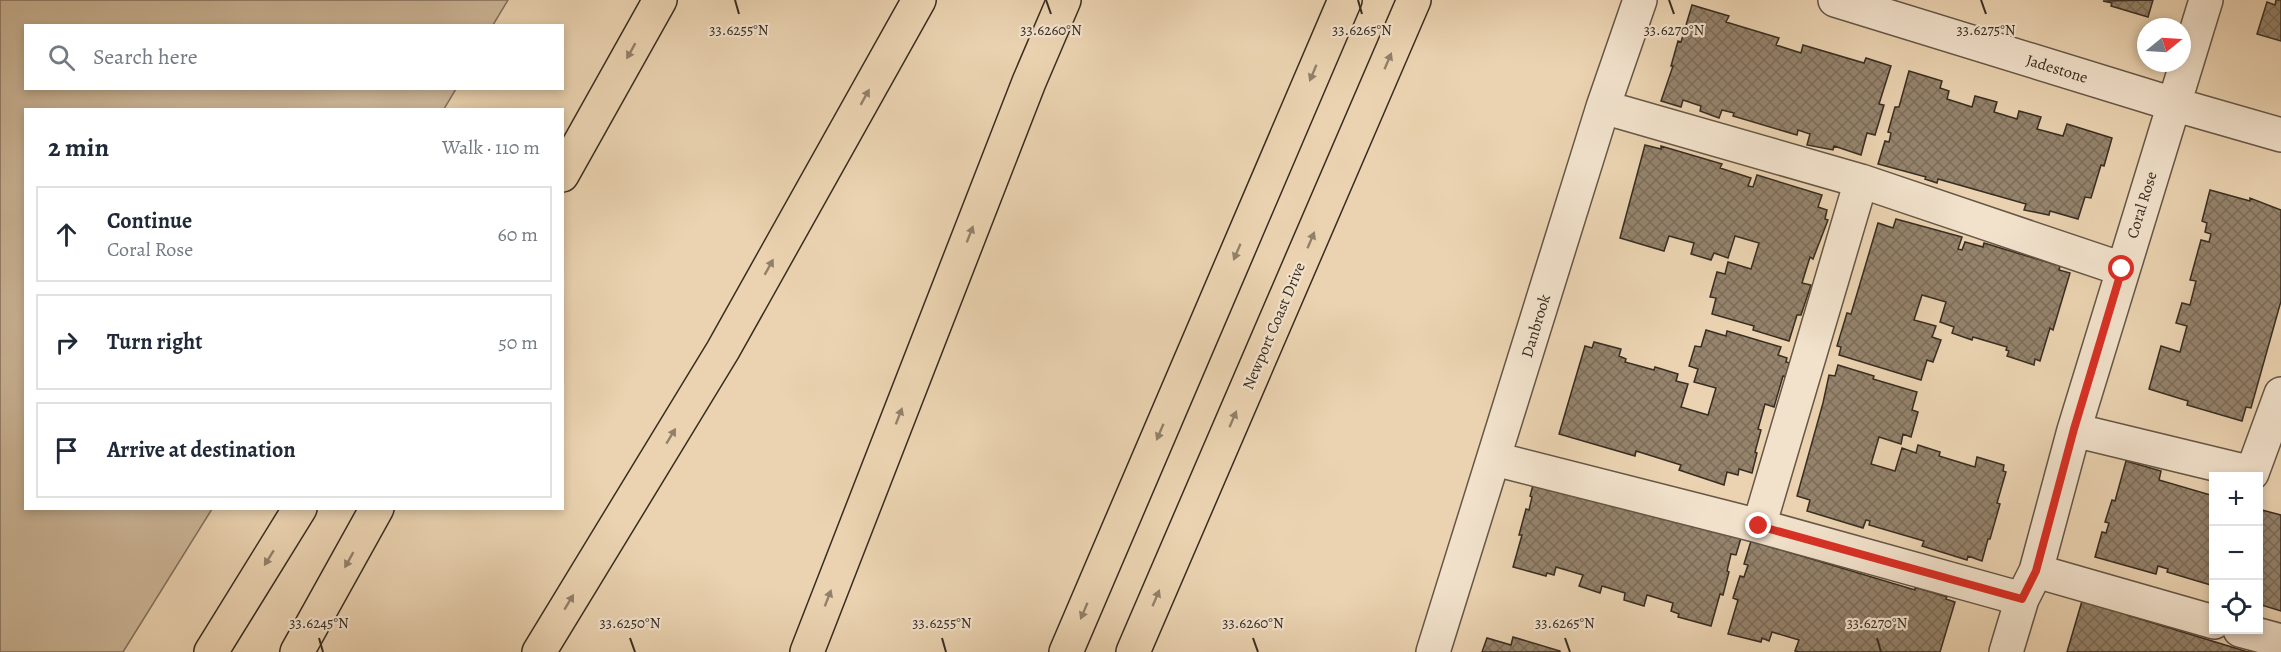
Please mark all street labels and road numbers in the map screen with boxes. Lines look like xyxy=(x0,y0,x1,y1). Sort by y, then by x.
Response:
street label: Jadestone xyxy=(2023,49,2091,89)
street label: Coral Rose xyxy=(2121,169,2163,241)
street label: Newport Coast Drive xyxy=(1237,259,1311,393)
street label: Danbrook xyxy=(1516,291,1556,361)

